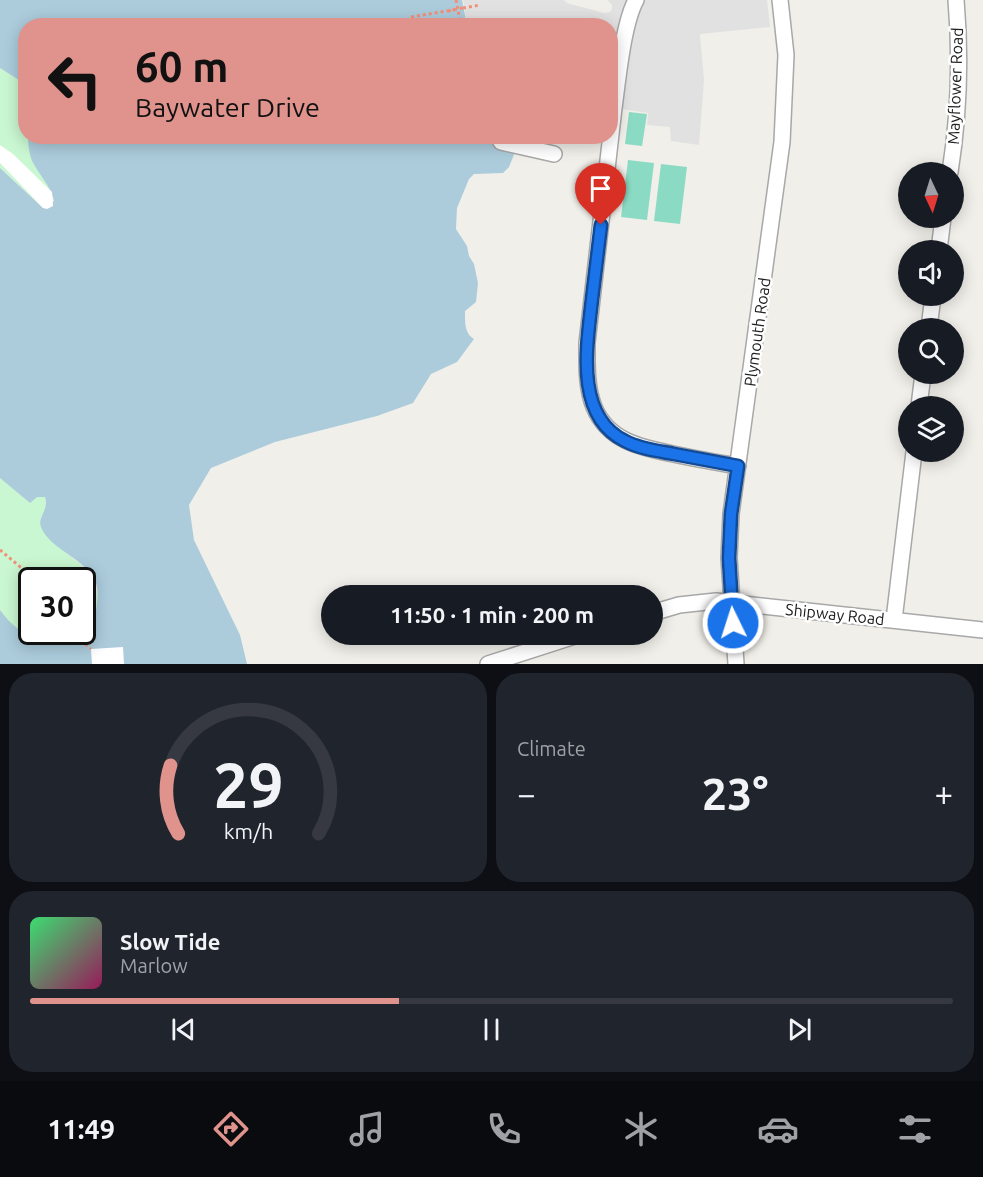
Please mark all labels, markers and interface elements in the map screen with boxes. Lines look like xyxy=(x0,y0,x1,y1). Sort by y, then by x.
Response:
street label: Mayflower Road xyxy=(944,27,966,145)
icon: left xyxy=(36,42,114,120)
text: 60 m xyxy=(135,43,229,90)
text: Baywater Drive xyxy=(135,92,320,122)
north arrow xyxy=(898,162,964,228)
map controls xyxy=(898,162,964,462)
pin xyxy=(575,163,626,225)
icon: arrive xyxy=(584,172,617,205)
button: sound xyxy=(898,240,964,306)
street label: Plymouth Road xyxy=(740,276,774,388)
button: search xyxy=(898,318,964,384)
button: layers xyxy=(898,396,964,462)
speed limit sign: 30 xyxy=(18,567,96,645)
position arrow xyxy=(701,591,765,655)
street label: Shipway Road xyxy=(785,600,885,628)
text: 11:50 · 1 min · 200 m xyxy=(390,602,594,627)
text: Climate xyxy=(517,737,586,760)
text: 29 xyxy=(213,750,283,820)
text: 23° xyxy=(702,768,768,819)
text: − xyxy=(517,775,536,812)
text: + xyxy=(934,775,953,812)
text: km/h xyxy=(223,820,273,844)
text: Slow Tide xyxy=(120,929,220,954)
text: Marlow xyxy=(120,954,188,977)
icon: previous xyxy=(167,1013,200,1046)
icon: pause xyxy=(475,1013,508,1046)
icon: next xyxy=(783,1013,816,1046)
icon: directions xyxy=(210,1108,252,1150)
icon: music xyxy=(346,1108,388,1150)
icon: phone xyxy=(483,1108,525,1150)
icon: climate xyxy=(620,1108,662,1150)
icon: car xyxy=(757,1108,799,1150)
icon: filters xyxy=(894,1108,936,1150)
text: 11:49 xyxy=(47,1114,115,1144)

